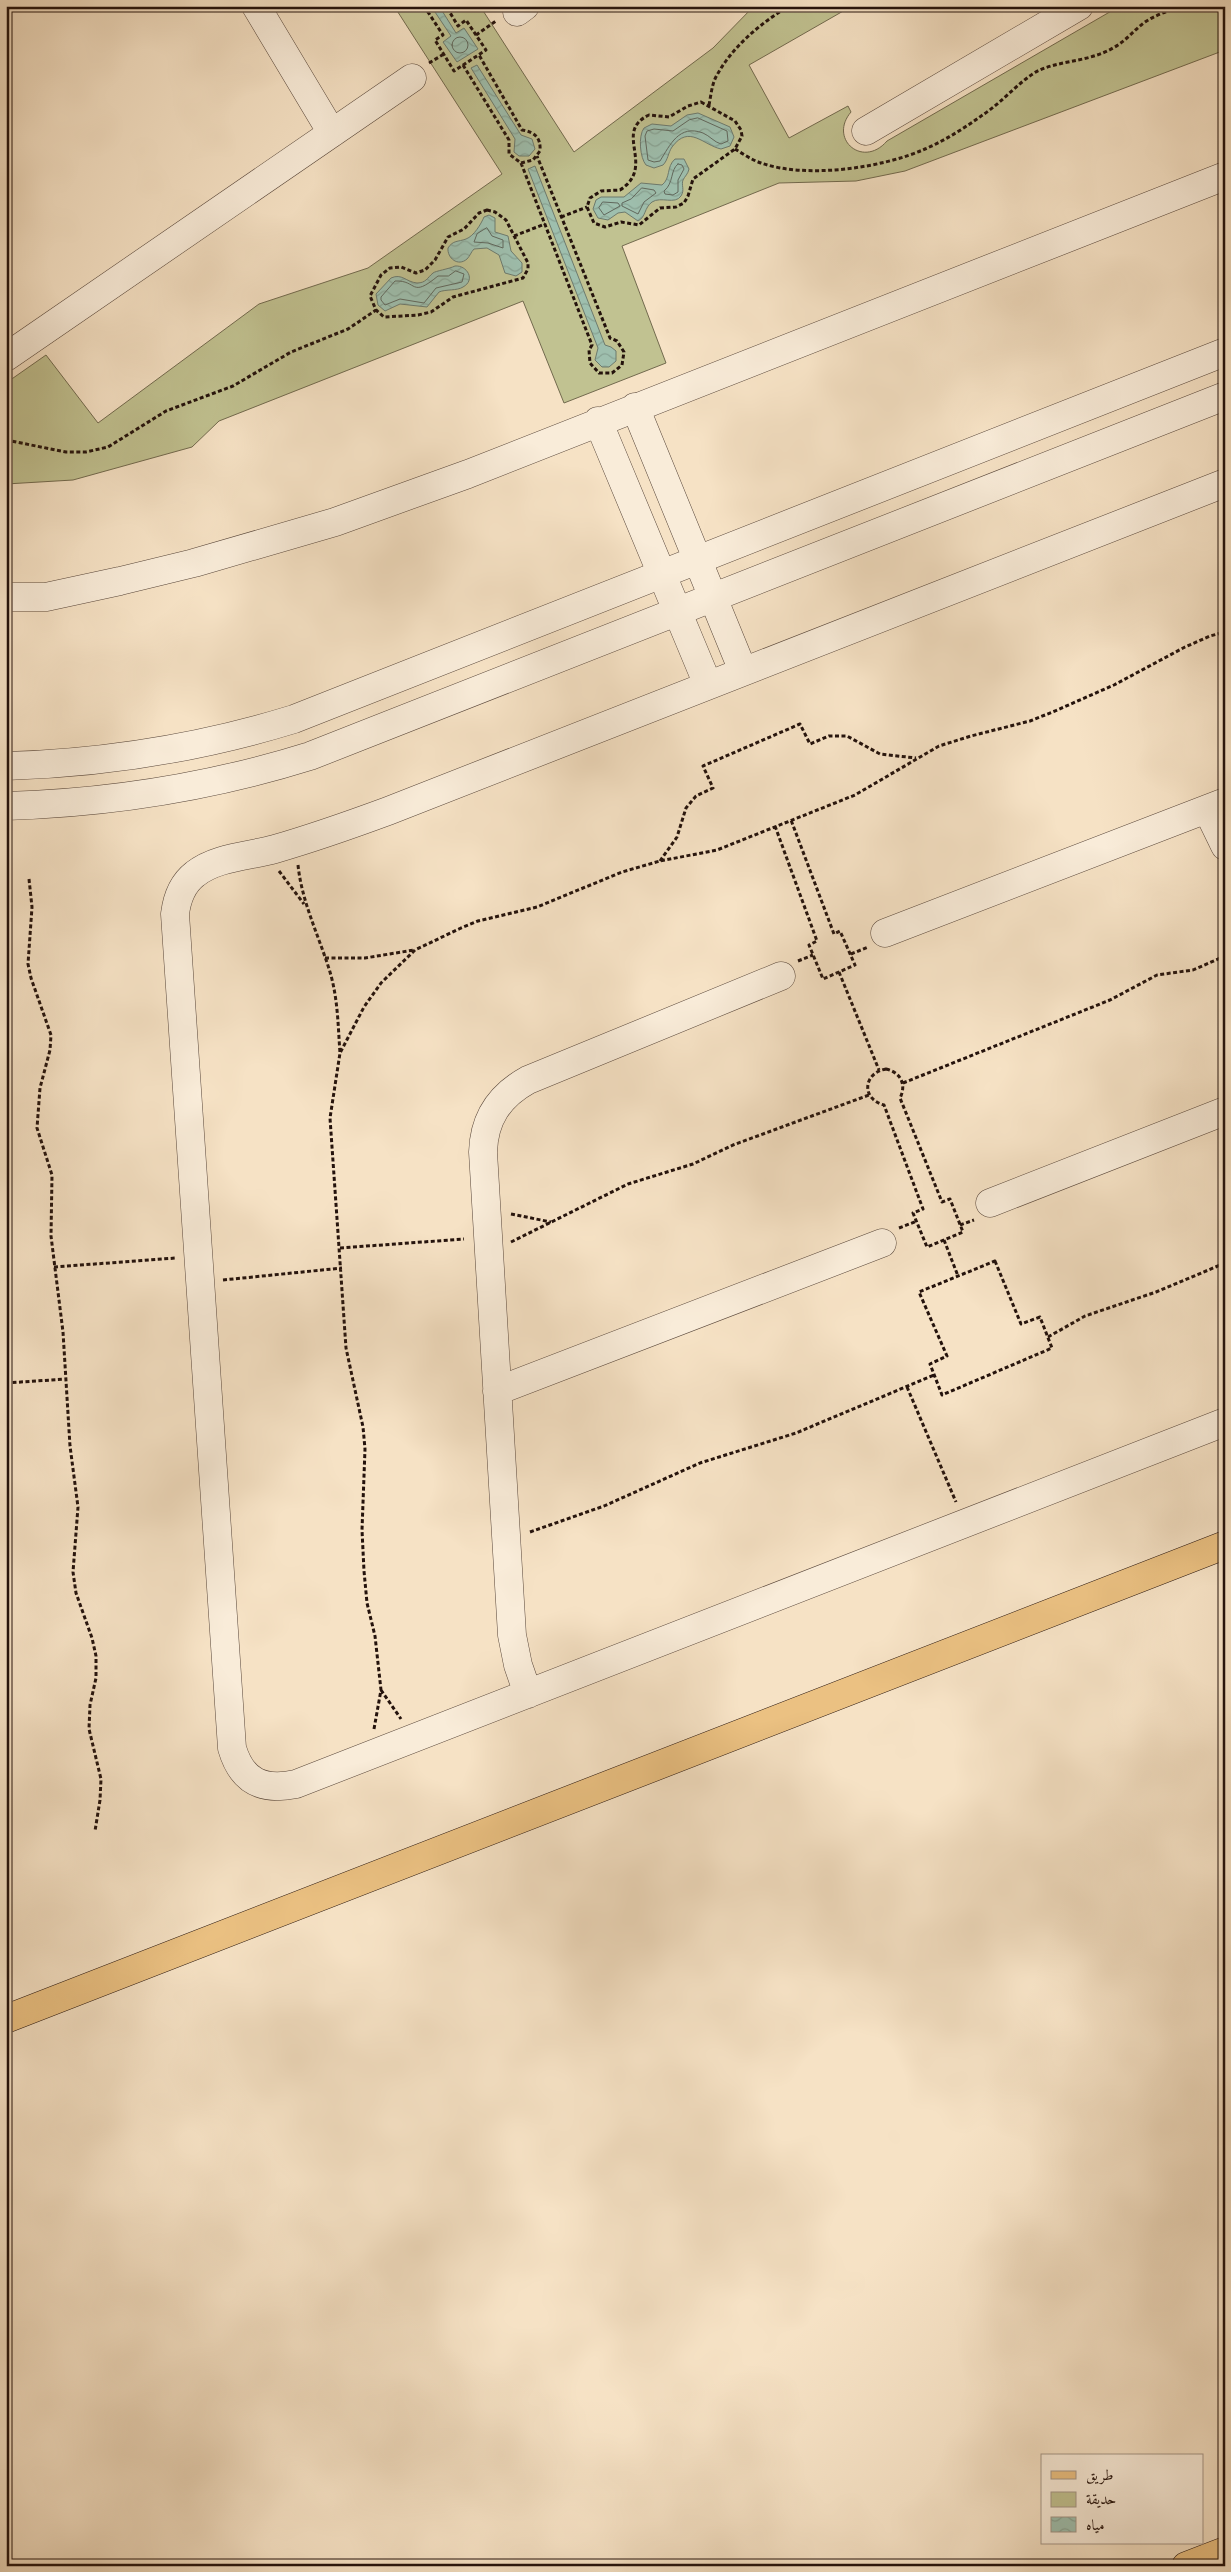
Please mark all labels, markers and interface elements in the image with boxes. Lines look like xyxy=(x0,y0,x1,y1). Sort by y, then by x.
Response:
legend xyxy=(1041,2454,1204,2544)
text: طريق xyxy=(1086,2466,1113,2485)
text: حديقة xyxy=(1086,2490,1116,2509)
text: مياه xyxy=(1086,2516,1104,2535)

